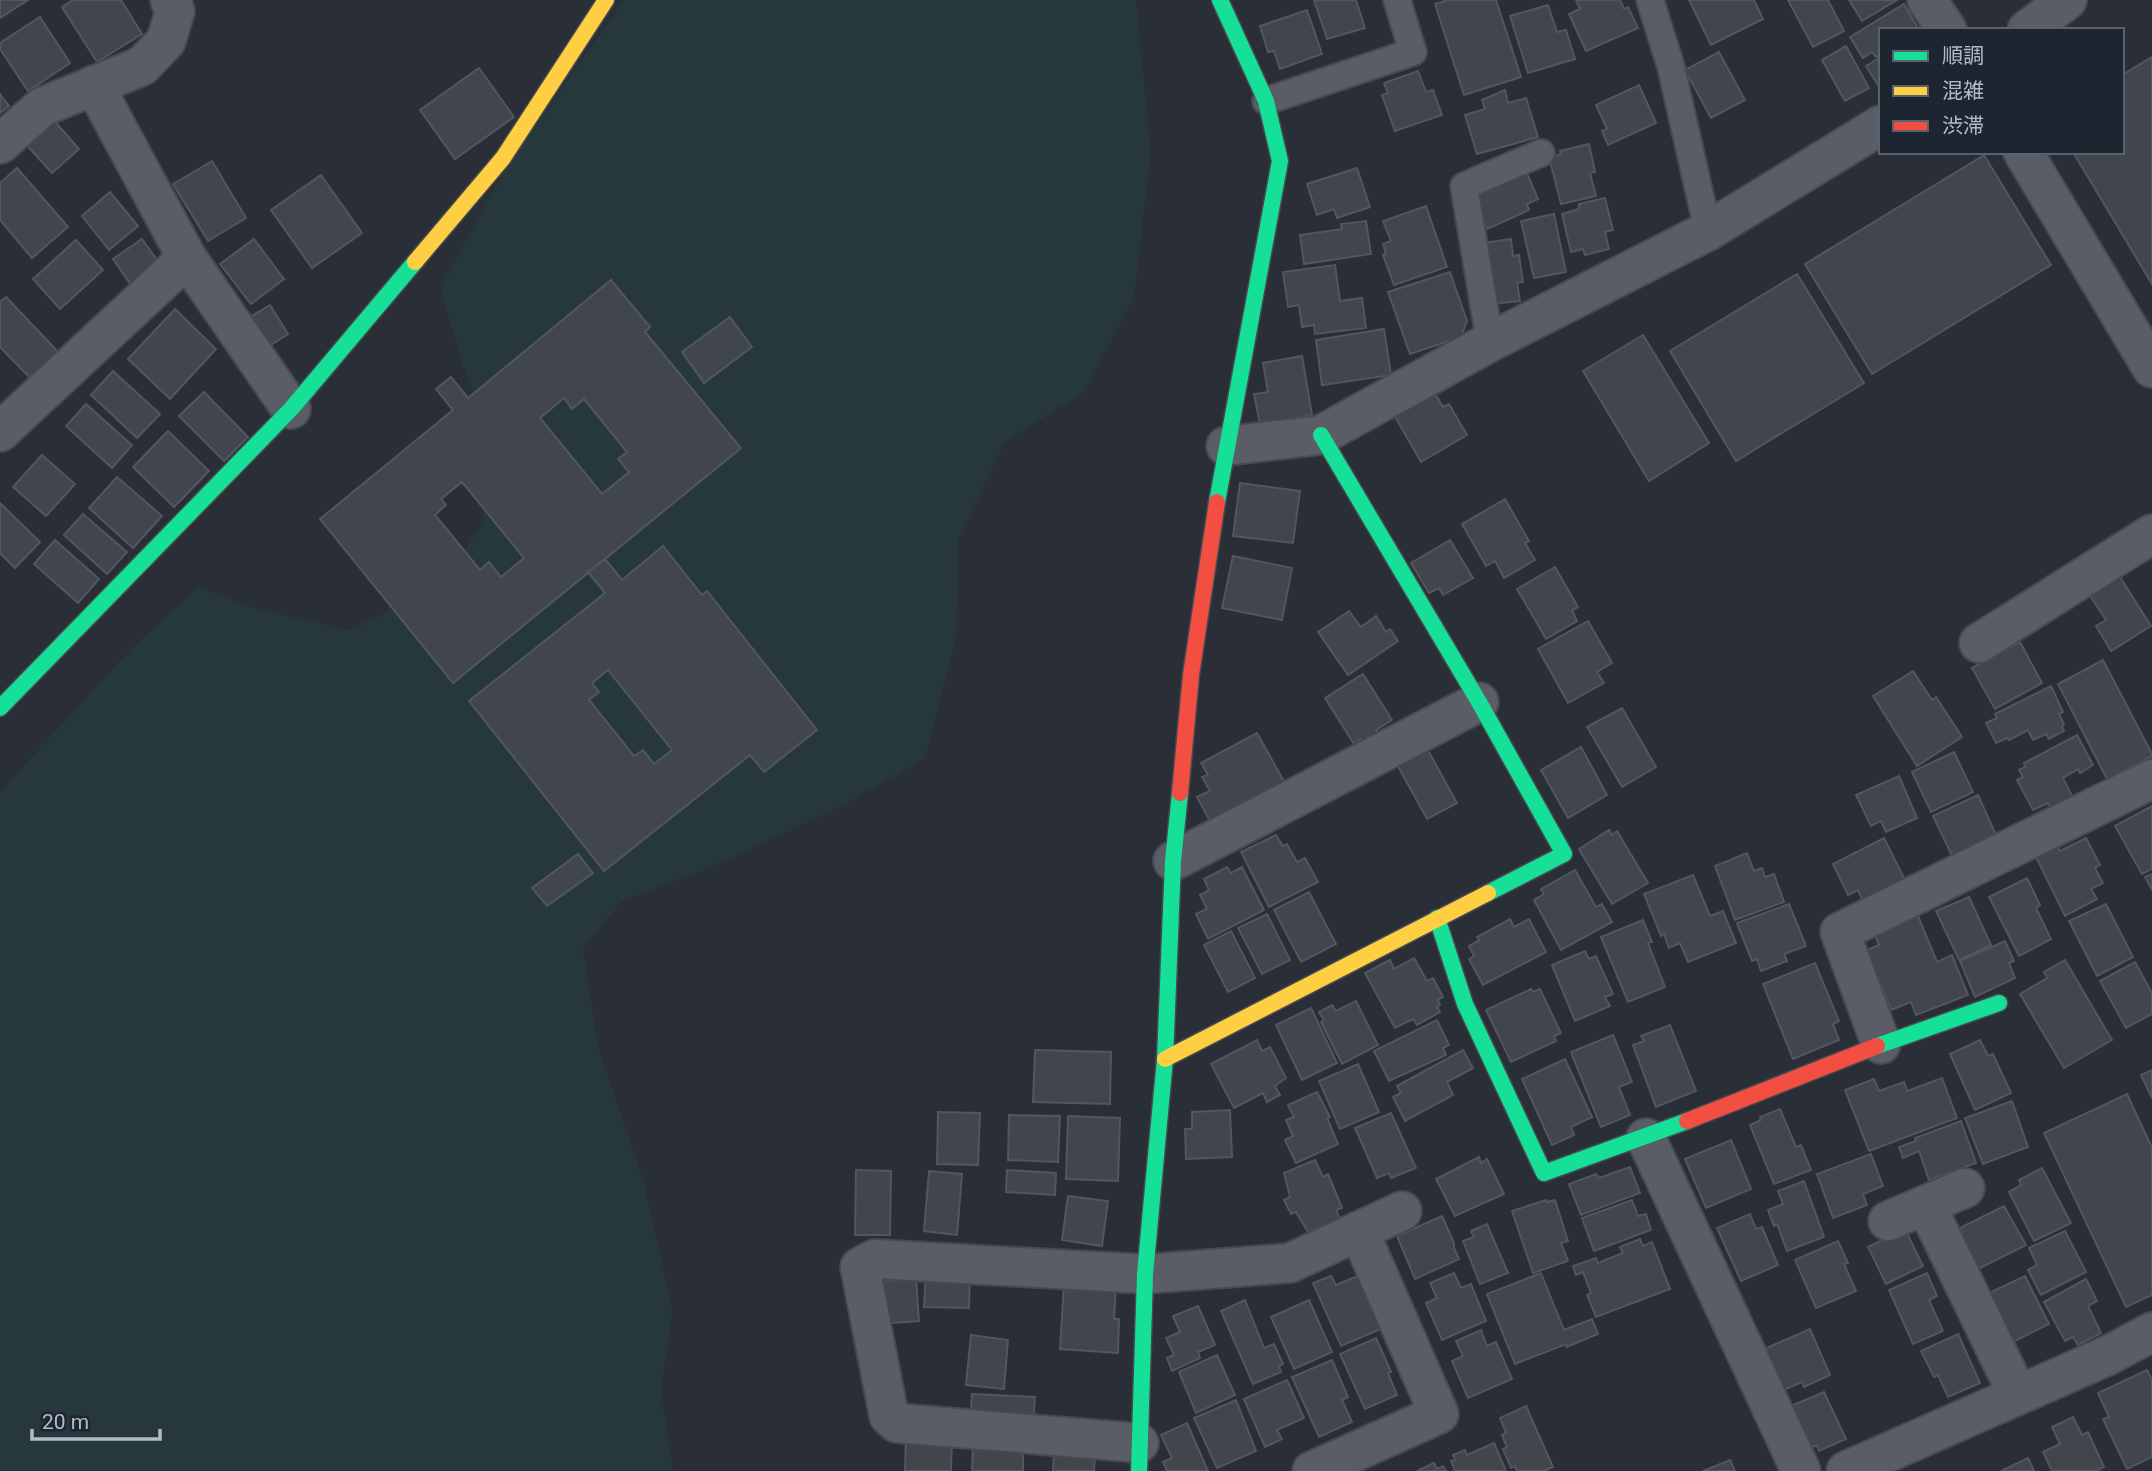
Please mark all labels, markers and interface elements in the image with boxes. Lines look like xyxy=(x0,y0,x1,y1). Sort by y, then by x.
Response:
legend xyxy=(1879,28,2124,154)
text: 順調 xyxy=(1942,44,1984,68)
text: 混雑 xyxy=(1942,79,1984,103)
text: 渋滞 xyxy=(1942,114,1984,138)
scale bar xyxy=(32,1398,159,1442)
text: 20 m xyxy=(42,1410,89,1434)

